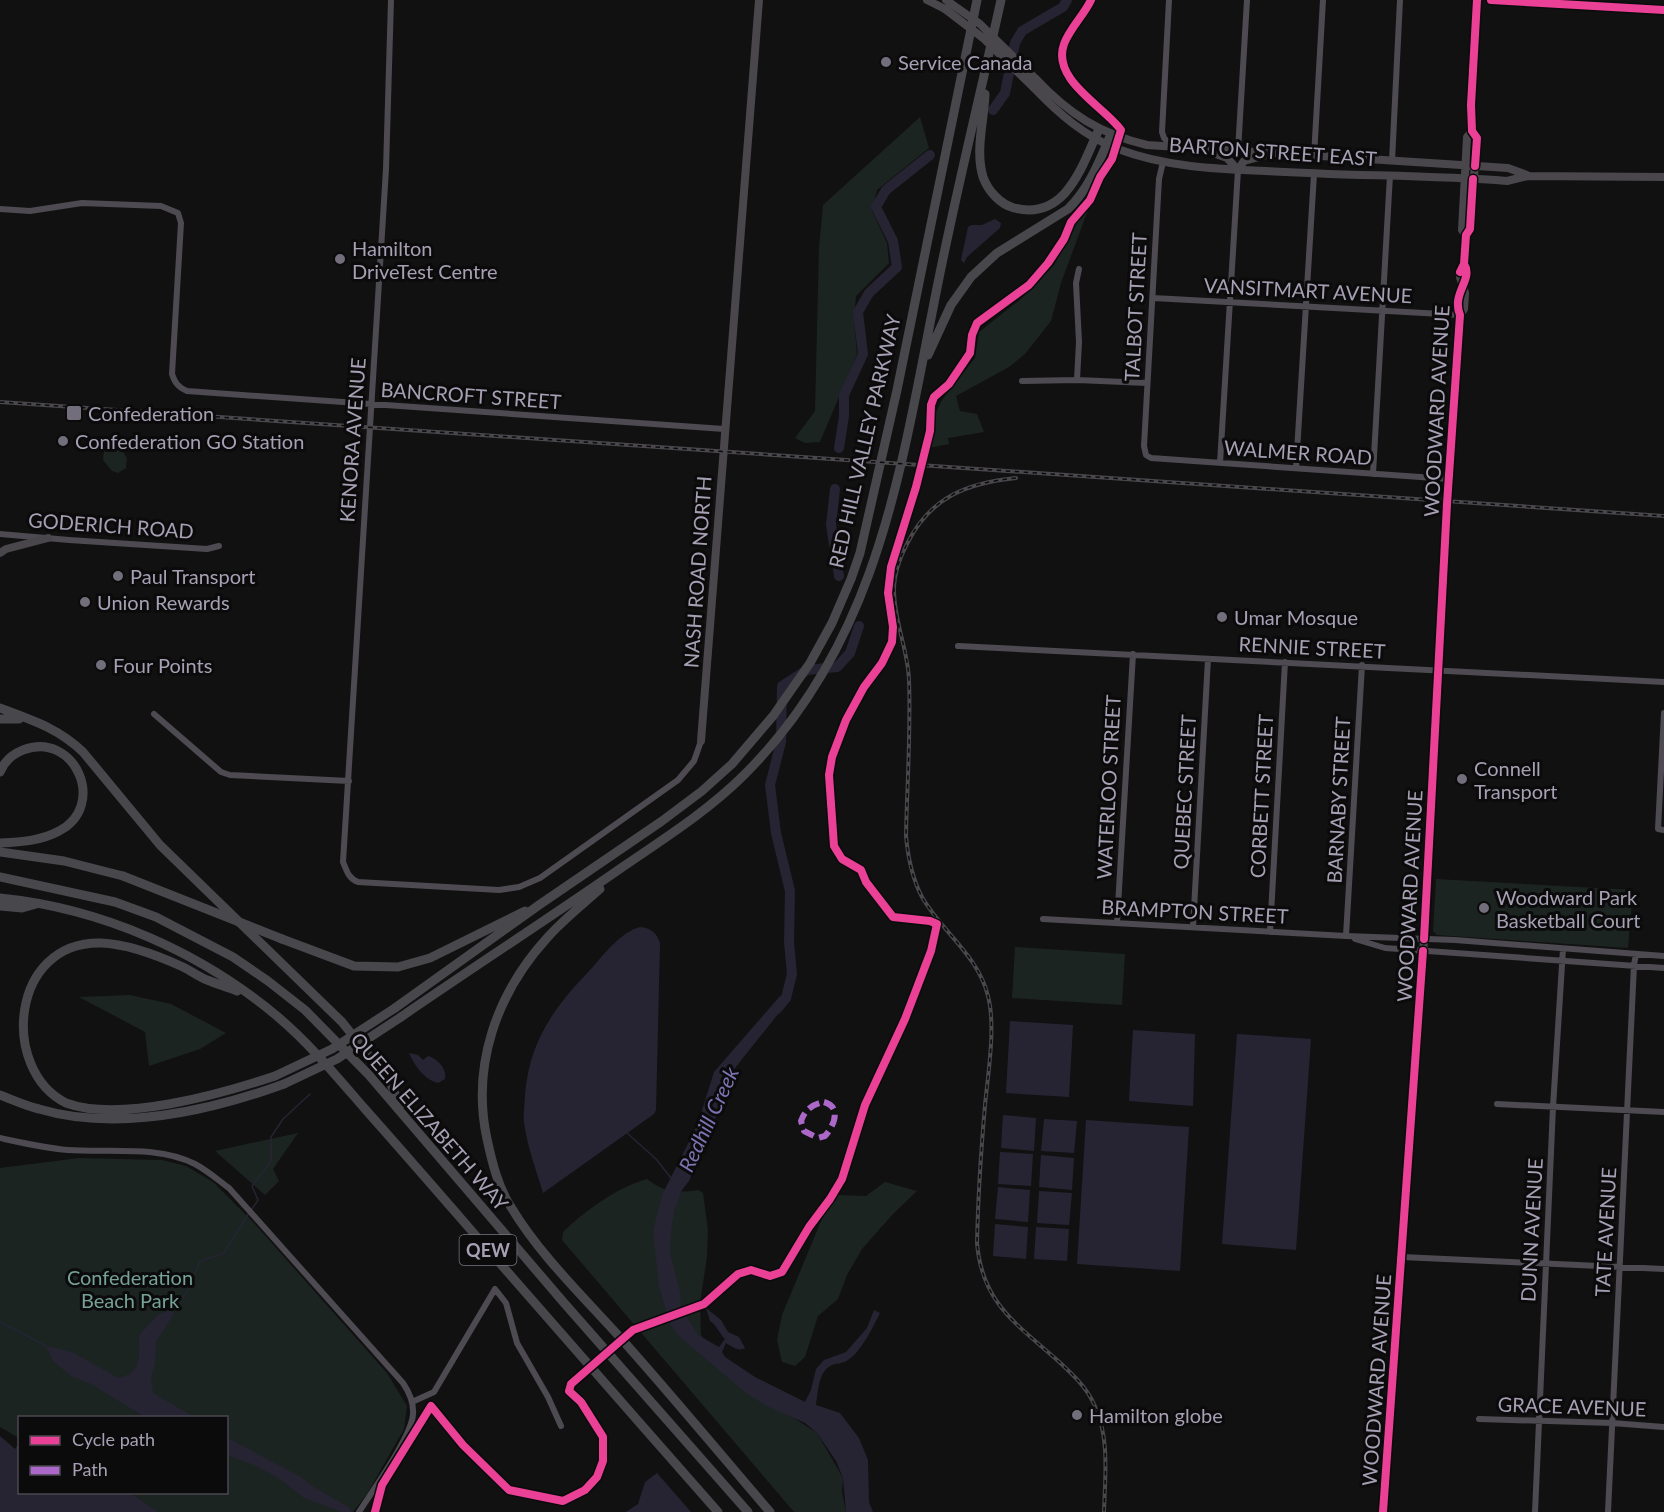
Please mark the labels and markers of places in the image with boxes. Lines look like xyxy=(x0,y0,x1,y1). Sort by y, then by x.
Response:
place label: Service Canada xyxy=(898,50,1032,74)
marker: Service Canada xyxy=(879,55,893,69)
place label: Hamilton DriveTest Centre xyxy=(352,236,498,283)
marker: Hamilton DriveTest Centre xyxy=(333,252,347,266)
place label: Confederation xyxy=(88,401,214,425)
marker: Confederation xyxy=(65,404,83,422)
place label: Confederation GO Station xyxy=(75,429,304,453)
marker: Confederation GO Station xyxy=(56,434,70,448)
place label: Paul Transport xyxy=(130,564,256,588)
marker: Paul Transport xyxy=(111,569,125,583)
place label: Union Rewards xyxy=(97,590,230,614)
marker: Union Rewards xyxy=(78,595,92,609)
place label: Umar Mosque xyxy=(1234,605,1358,629)
marker: Umar Mosque xyxy=(1215,610,1229,624)
place label: Four Points xyxy=(113,653,212,677)
marker: Four Points xyxy=(94,658,108,672)
place label: Connell Transport xyxy=(1474,756,1558,803)
marker: Connell Transport xyxy=(1455,772,1469,786)
place label: Woodward Park Basketball Court xyxy=(1496,885,1640,932)
marker: Woodward Park Basketball Court xyxy=(1477,901,1491,915)
place label: Hamilton globe xyxy=(1089,1403,1223,1427)
marker: Hamilton globe xyxy=(1070,1408,1084,1422)

